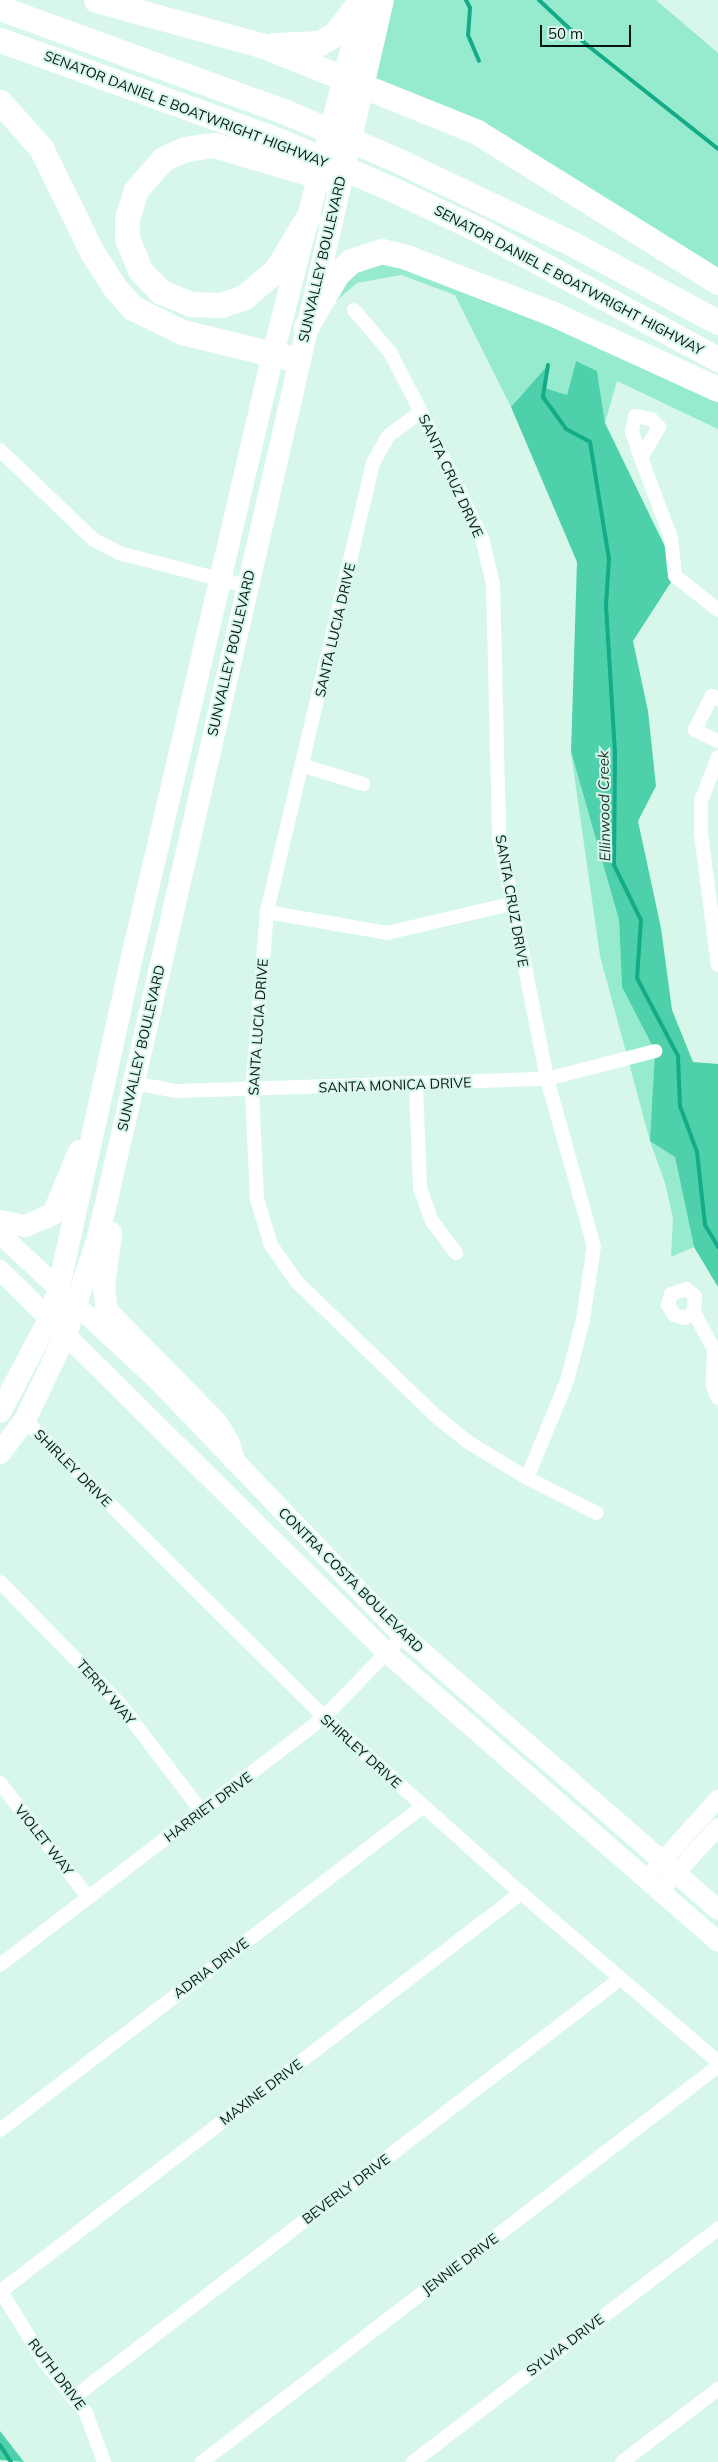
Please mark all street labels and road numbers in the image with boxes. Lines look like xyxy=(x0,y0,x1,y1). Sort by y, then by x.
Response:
street label: SENATOR DANIEL E BOATWRIGHT HIGHWAY xyxy=(42,47,330,171)
street label: SUNVALLEY BOULEVARD xyxy=(295,174,349,344)
street label: SENATOR DANIEL E BOATWRIGHT HIGHWAY xyxy=(431,202,707,358)
street label: SANTA CRUZ DRIVE xyxy=(415,412,487,540)
street label: SANTA LUCIA DRIVE xyxy=(311,561,359,699)
street label: SUNVALLEY BOULEVARD xyxy=(204,568,258,738)
street label: SANTA CRUZ DRIVE xyxy=(492,834,532,968)
street label: SANTA LUCIA DRIVE xyxy=(245,958,271,1096)
street label: SUNVALLEY BOULEVARD xyxy=(114,963,168,1133)
street label: SANTA MONICA DRIVE xyxy=(318,1074,472,1096)
street label: SHIRLEY DRIVE xyxy=(31,1426,115,1510)
street label: CONTRA COSTA BOULEVARD xyxy=(275,1504,427,1656)
street label: TERRY WAY xyxy=(73,1656,139,1728)
street label: SHIRLEY DRIVE xyxy=(317,1710,405,1792)
street label: HARRIET DRIVE xyxy=(161,1768,255,1846)
street label: VIOLET WAY xyxy=(11,1801,77,1879)
street label: ADRIA DRIVE xyxy=(170,1934,252,2002)
street label: MAXINE DRIVE xyxy=(216,2056,306,2128)
street label: BEVERLY DRIVE xyxy=(299,2151,393,2227)
street label: JENNIE DRIVE xyxy=(419,2230,501,2298)
street label: SYLVIA DRIVE xyxy=(523,2310,607,2380)
street label: RUTH DRIVE xyxy=(25,2335,89,2413)

